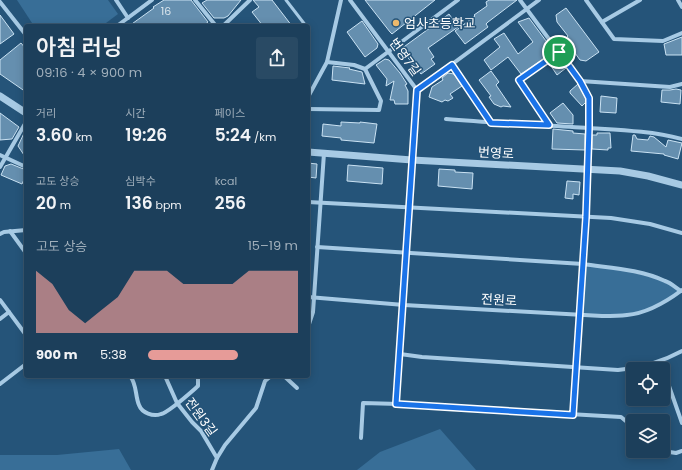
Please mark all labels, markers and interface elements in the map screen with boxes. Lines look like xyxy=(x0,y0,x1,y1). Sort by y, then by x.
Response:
house number: 16 xyxy=(161,3,171,19)
place label: 엄사초등학교 xyxy=(404,14,476,33)
marker: 엄사초등학교 xyxy=(391,18,401,28)
text: 아침 러닝 xyxy=(36,32,122,63)
street label: 번영7길 xyxy=(385,34,425,80)
pin xyxy=(542,35,576,69)
button: share xyxy=(256,37,298,79)
icon: arrive xyxy=(548,41,570,63)
text: 09:16 · 4 × 900 m xyxy=(36,63,142,82)
text: 거리 xyxy=(36,105,56,121)
text: 시간 xyxy=(125,105,146,121)
text: 페이스 xyxy=(215,105,245,121)
text: 3.60 xyxy=(36,123,72,147)
text: 19:26 xyxy=(125,123,167,147)
text: 5:24 xyxy=(215,123,251,147)
text: km xyxy=(72,129,92,145)
text: /km xyxy=(251,129,276,145)
street label: 번영로 xyxy=(478,143,514,163)
text: 고도 상승 xyxy=(36,173,79,189)
text: 심박수 xyxy=(125,173,156,189)
text: kcal xyxy=(215,173,237,189)
text: 20 xyxy=(36,191,57,215)
text: 136 xyxy=(125,191,153,215)
text: 256 xyxy=(215,191,246,215)
text: m xyxy=(57,197,71,213)
text: bpm xyxy=(153,197,182,213)
text: 15–19 m xyxy=(248,236,298,255)
text: 고도 상승 xyxy=(36,237,87,256)
street label: 전원로 xyxy=(481,290,517,310)
text: 900 m xyxy=(36,345,77,364)
text: 5:38 xyxy=(100,345,127,364)
map controls xyxy=(626,362,670,458)
button: locate xyxy=(626,362,670,406)
street label: 전원3길 xyxy=(181,394,221,440)
button: layers xyxy=(626,414,670,458)

